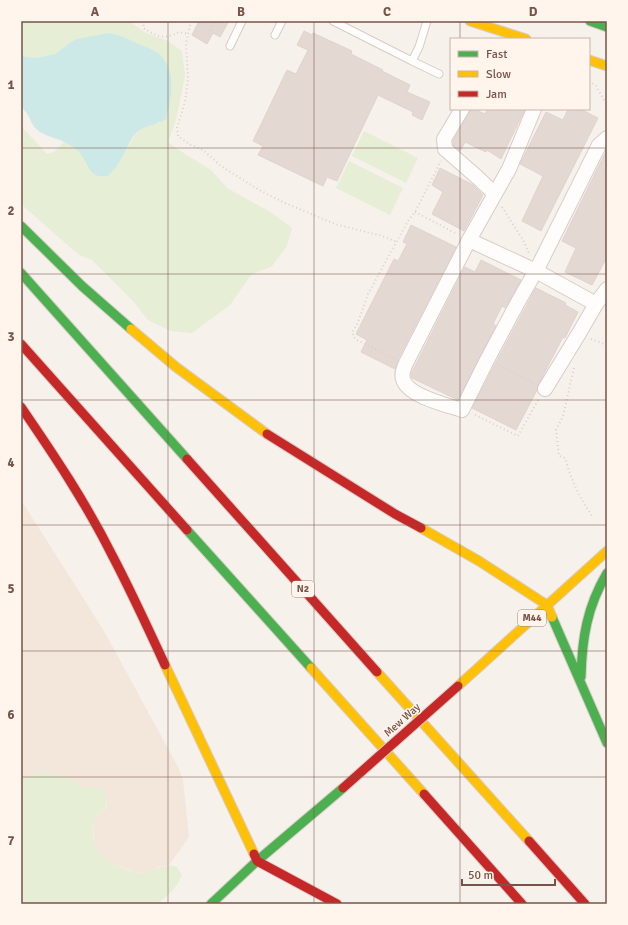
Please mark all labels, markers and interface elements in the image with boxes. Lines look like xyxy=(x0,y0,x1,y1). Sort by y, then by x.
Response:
text: A xyxy=(91,4,100,20)
text: B xyxy=(237,4,245,20)
text: C xyxy=(383,4,391,20)
text: D xyxy=(529,4,538,20)
legend xyxy=(450,38,590,110)
text: Fast xyxy=(486,47,507,62)
text: Slow xyxy=(486,67,511,82)
text: 1 xyxy=(7,77,15,93)
text: Jam xyxy=(486,87,507,102)
text: 2 xyxy=(7,203,15,219)
text: 3 xyxy=(7,329,15,345)
text: 4 xyxy=(7,455,15,471)
text: 5 xyxy=(7,581,15,597)
road number: N2 xyxy=(292,581,314,597)
road number: M44 xyxy=(518,610,546,626)
street label: Mew Way xyxy=(381,700,423,740)
text: 6 xyxy=(7,707,15,723)
text: 7 xyxy=(7,833,15,849)
scale bar xyxy=(462,861,555,887)
text: 50 m xyxy=(468,868,493,883)

